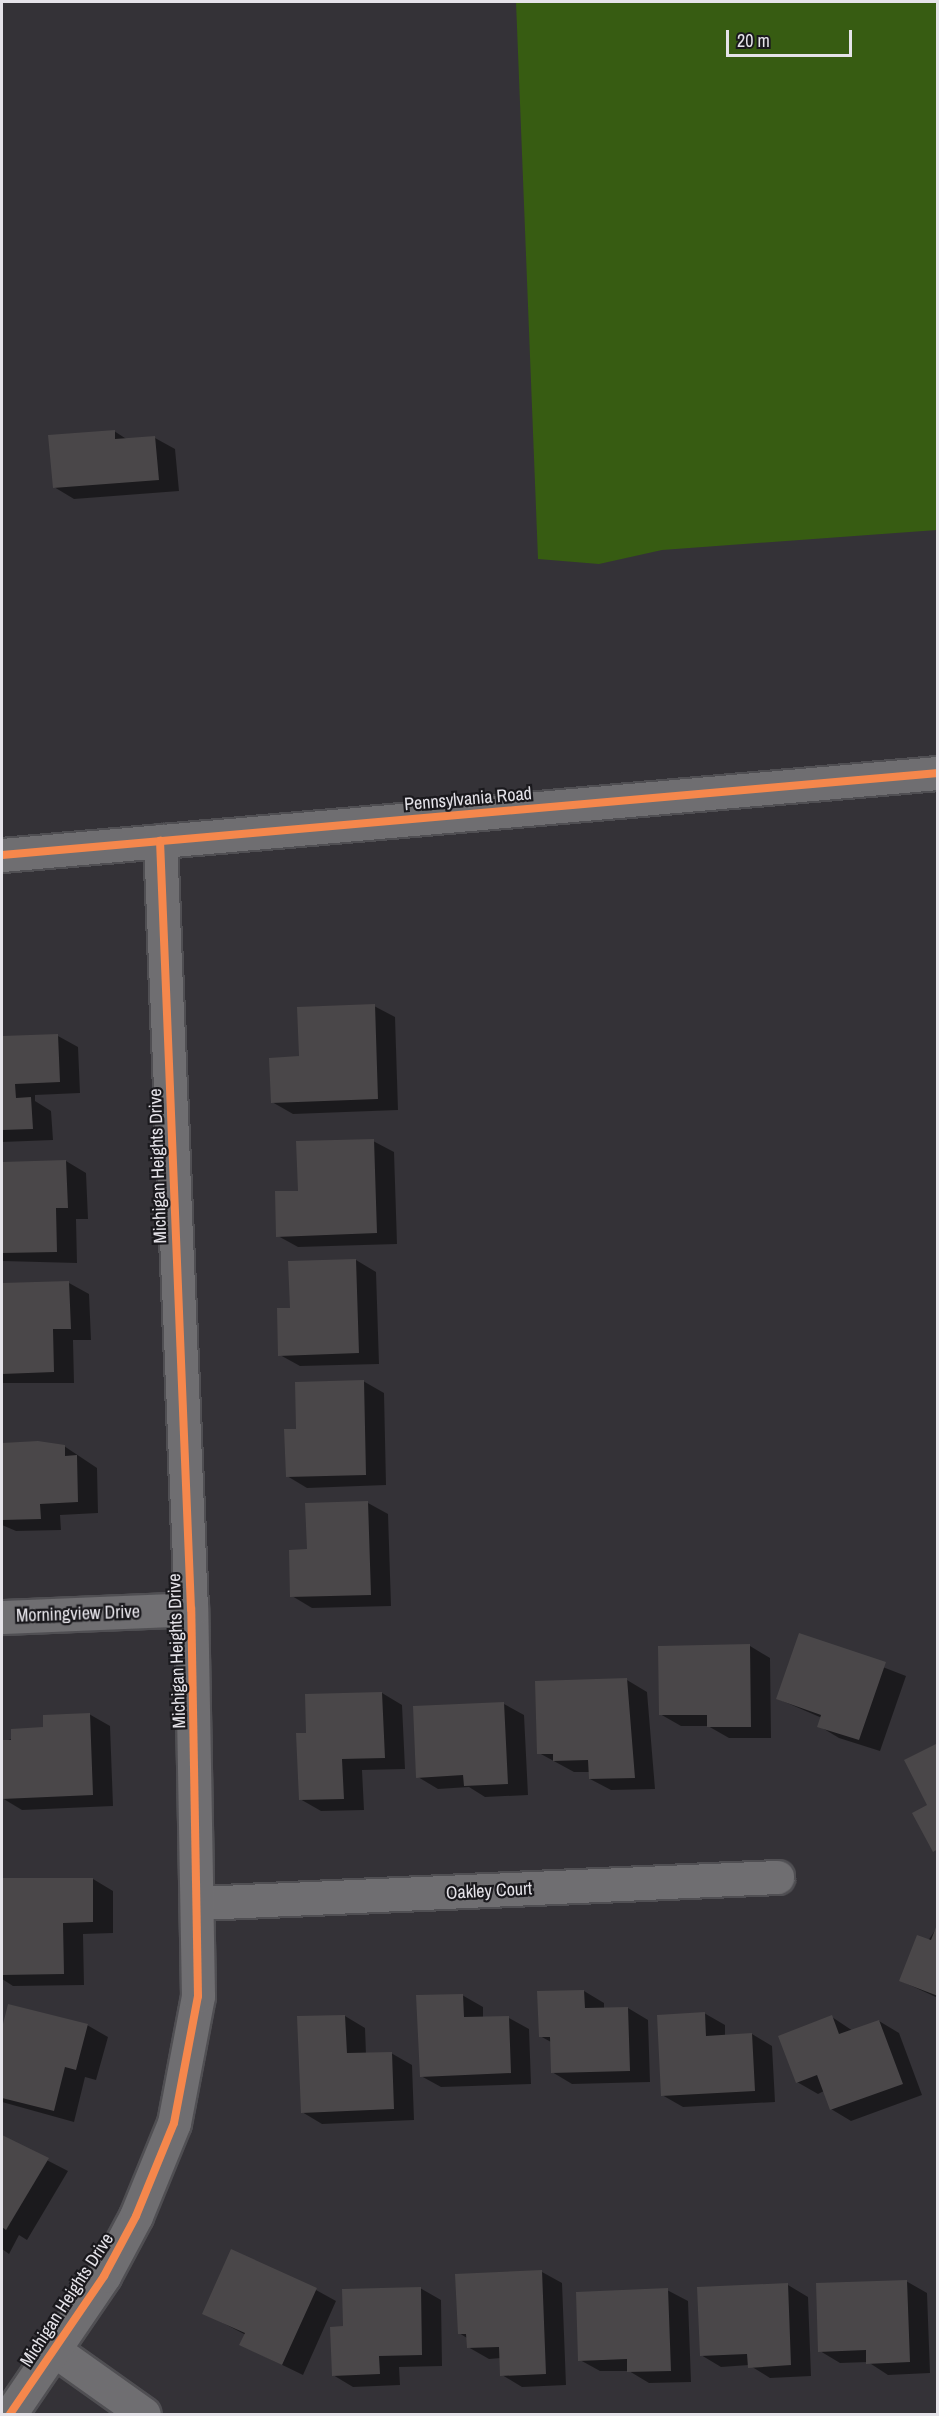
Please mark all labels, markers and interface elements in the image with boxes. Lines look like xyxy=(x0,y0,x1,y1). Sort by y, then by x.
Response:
scale bar xyxy=(729,18,855,56)
text: 20 m xyxy=(737,28,770,53)
street label: Pennsylvania Road xyxy=(403,783,533,815)
street label: Michigan Heights Drive xyxy=(145,1088,171,1244)
street label: Michigan Heights Drive xyxy=(164,1573,190,1729)
street label: Morningview Drive xyxy=(16,1601,140,1627)
street label: Oakley Court xyxy=(445,1878,533,1904)
street label: Michigan Heights Drive xyxy=(16,2229,118,2371)

